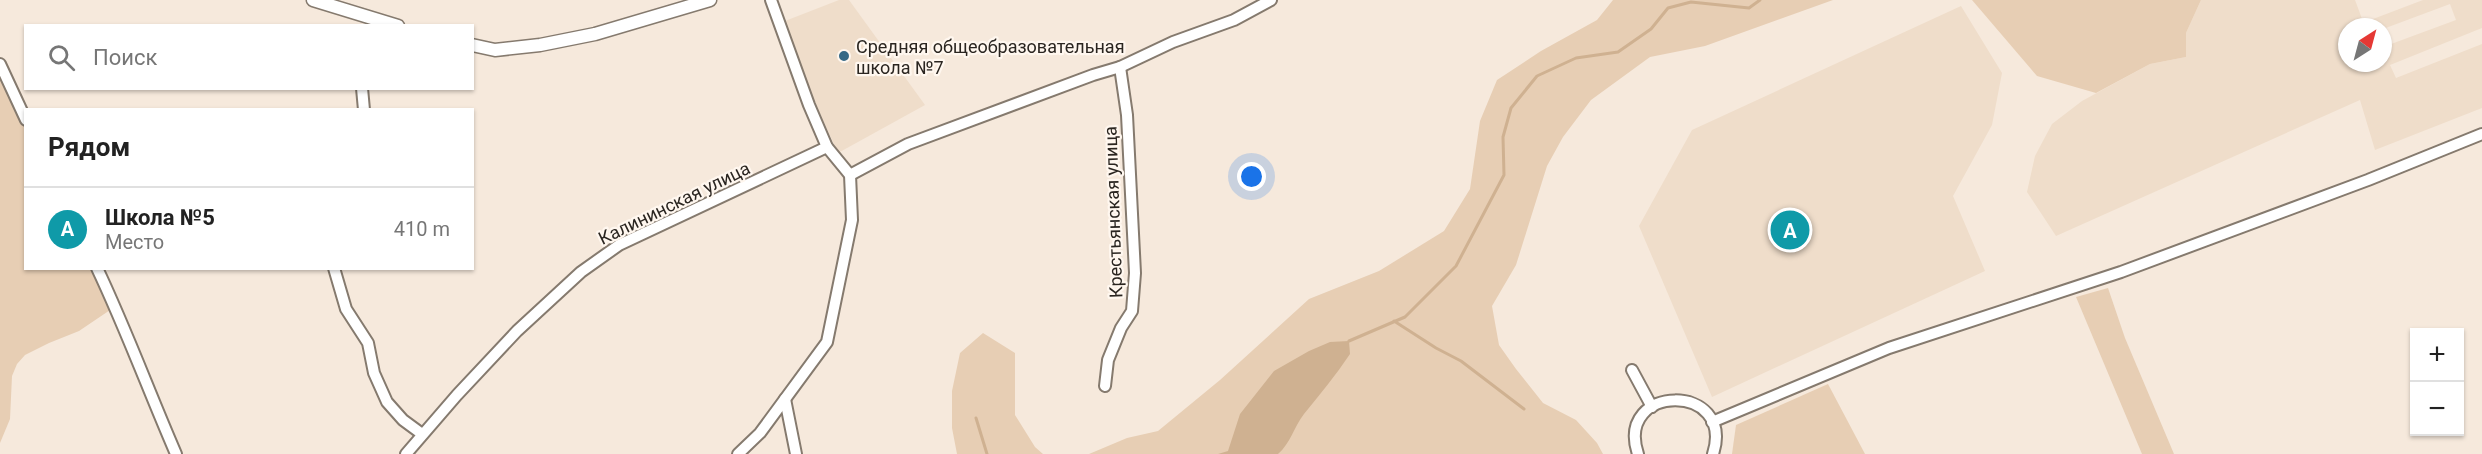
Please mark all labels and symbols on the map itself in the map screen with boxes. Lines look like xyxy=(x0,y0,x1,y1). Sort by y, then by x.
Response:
north arrow xyxy=(2338,18,2392,72)
place label: Средняя общеобразовательная школа №7 xyxy=(856,36,1125,78)
marker: Средняя общеобразовательная школа №7 xyxy=(837,49,851,63)
street label: Крестьянская улица xyxy=(1100,126,1126,298)
street label: Калининская улица xyxy=(595,157,753,249)
your location xyxy=(1237,162,1266,191)
pin: A xyxy=(1770,208,1810,252)

